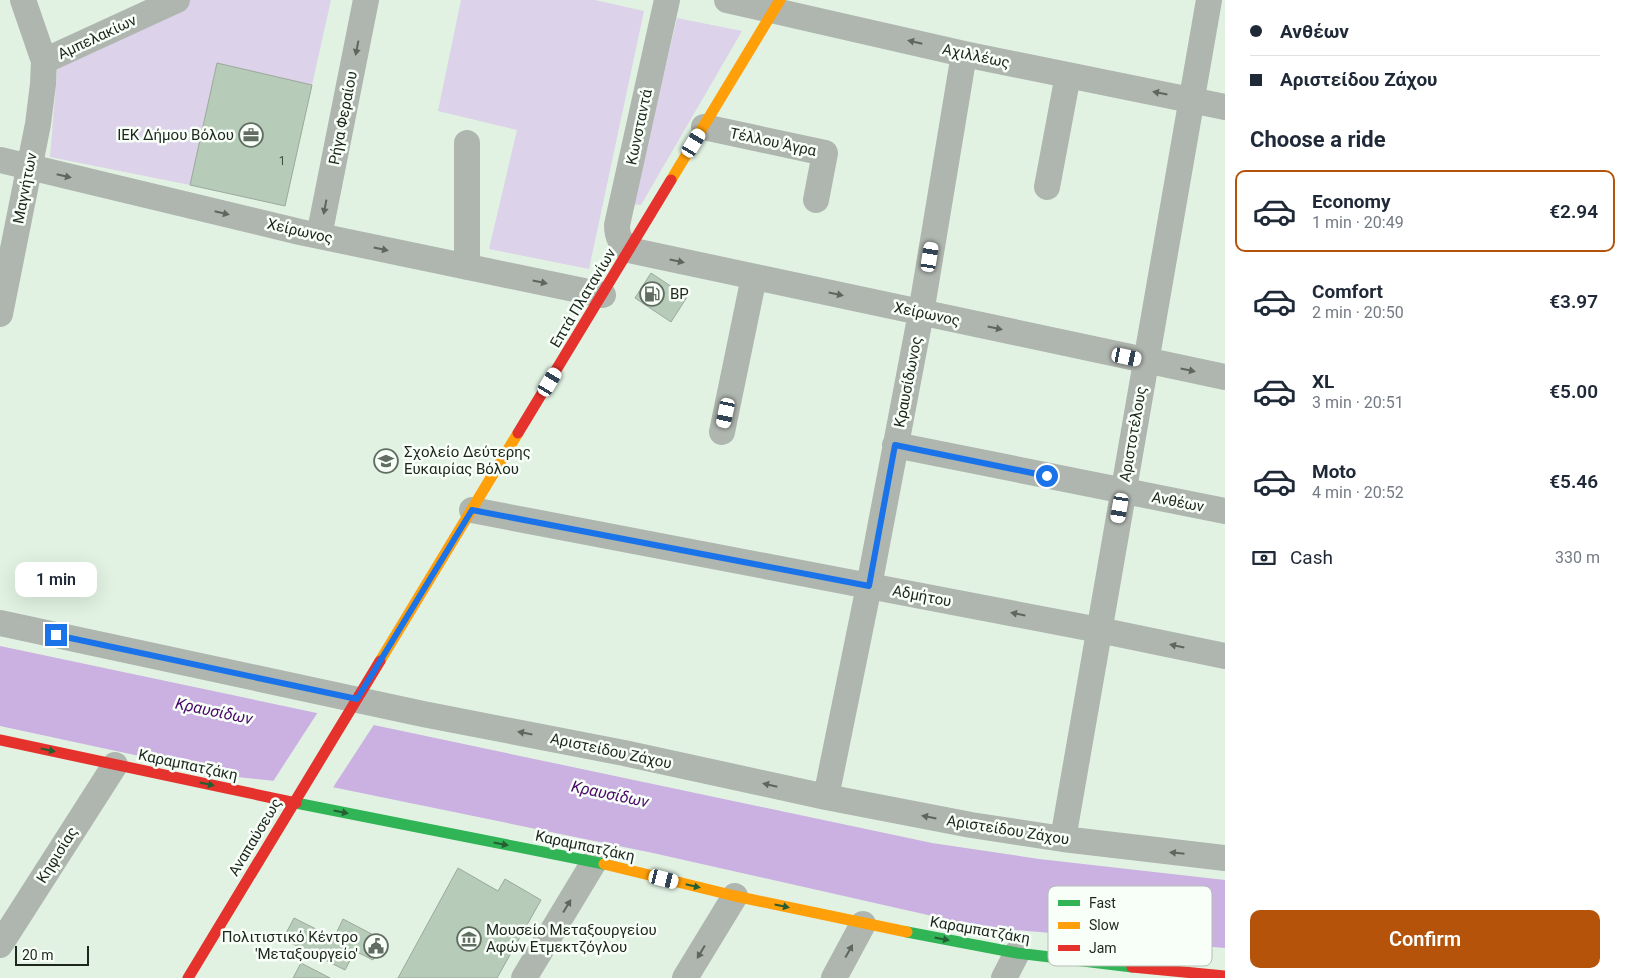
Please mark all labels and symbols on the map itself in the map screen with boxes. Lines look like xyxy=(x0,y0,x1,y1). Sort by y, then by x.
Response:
street label: Αμπελακίων xyxy=(55,11,139,63)
one-way arrow xyxy=(908,38,923,46)
one-way arrow xyxy=(353,40,361,55)
street label: Αχιλλέως xyxy=(941,40,1011,72)
street label: Ρήγα Φεραίου xyxy=(325,70,361,166)
street label: Κωνσταντά xyxy=(622,87,656,167)
one-way arrow xyxy=(1152,89,1168,97)
office icon: ΙΕΚ Δήμου Βόλου xyxy=(238,122,264,148)
street label: Τέλλου Άγρα xyxy=(728,124,818,160)
place label: ΙΕΚ Δήμου Βόλου xyxy=(117,126,234,144)
car xyxy=(679,126,708,160)
street label: Μαγνήτων xyxy=(9,151,41,225)
house number: 1 xyxy=(279,154,285,168)
one-way arrow xyxy=(57,172,72,180)
one-way arrow xyxy=(321,200,329,215)
one-way arrow xyxy=(215,209,230,217)
street label: Χείρωνος xyxy=(265,215,335,247)
car xyxy=(920,241,939,273)
one-way arrow xyxy=(373,245,389,253)
street label: Επτά Πλατανίων xyxy=(546,245,620,351)
one-way arrow xyxy=(670,257,686,265)
one-way arrow xyxy=(533,278,548,286)
fuel station icon: BP xyxy=(639,281,665,307)
place label: BP xyxy=(670,285,689,303)
one-way arrow xyxy=(829,291,845,299)
street label: Χείρωνος xyxy=(892,298,962,330)
one-way arrow xyxy=(987,325,1003,333)
street label: Κραυσίδωνος xyxy=(890,335,926,429)
car xyxy=(1110,347,1143,367)
car xyxy=(535,365,564,399)
one-way arrow xyxy=(1181,366,1197,374)
street label: Αριστοτέλους xyxy=(1116,385,1150,483)
car xyxy=(715,397,736,429)
place label: Σχολείο Δεύτερης Ευκαιρίας Βόλου xyxy=(404,443,531,478)
school or university icon: Σχολείο Δεύτερης Ευκαιρίας Βόλου xyxy=(373,448,399,474)
route start xyxy=(1036,465,1058,487)
street label: Ανθέων xyxy=(1150,488,1206,516)
car xyxy=(1110,492,1129,524)
callout: 1 min xyxy=(15,562,97,598)
street label: Αδμήτου xyxy=(891,581,953,611)
one-way arrow xyxy=(1009,610,1025,618)
route end xyxy=(45,624,67,646)
one-way arrow xyxy=(1170,642,1185,650)
water label: Κραυσίδων xyxy=(174,694,255,729)
one-way arrow xyxy=(517,729,533,737)
street label: Αριστείδου Ζάχου xyxy=(549,729,673,773)
one-way arrow xyxy=(40,746,55,754)
street label: Καραμπατζάκη xyxy=(137,746,239,784)
water label: Κραυσίδων xyxy=(570,777,651,812)
one-way arrow xyxy=(199,780,214,788)
one-way arrow xyxy=(762,781,777,789)
street label: Αναπαύσεως xyxy=(225,795,285,879)
one-way arrow xyxy=(334,808,349,816)
street label: Αριστείδου Ζάχου xyxy=(945,811,1071,849)
one-way arrow xyxy=(921,812,937,820)
street label: Κηφισίας xyxy=(33,824,81,886)
street label: Καραμπατζάκη xyxy=(534,827,636,865)
one-way arrow xyxy=(493,840,509,848)
one-way arrow xyxy=(1168,849,1184,857)
car xyxy=(647,868,680,890)
one-way arrow xyxy=(685,882,700,890)
legend xyxy=(1048,886,1212,966)
text: Fast xyxy=(1089,895,1116,911)
one-way arrow xyxy=(563,900,572,913)
one-way arrow xyxy=(775,902,790,910)
street label: Καραμπατζάκη xyxy=(929,912,1031,948)
text: Slow xyxy=(1089,917,1120,933)
place label: Μουσείο Μεταξουργείου Αφών Ετμεκτζόγλου xyxy=(486,921,657,956)
museum icon: Μουσείο Μεταξουργείου Αφών Ετμεκτζόγλου xyxy=(456,926,482,952)
place label: Πολιτιστικό Κέντρο 'Μεταξουργείο' xyxy=(222,928,358,963)
public building icon: Πολιτιστικό Κέντρο 'Μεταξουργείο' xyxy=(363,933,389,959)
one-way arrow xyxy=(934,935,950,943)
text: Jam xyxy=(1089,940,1117,956)
scale bar xyxy=(15,943,89,966)
one-way arrow xyxy=(844,944,853,958)
one-way arrow xyxy=(696,945,705,958)

